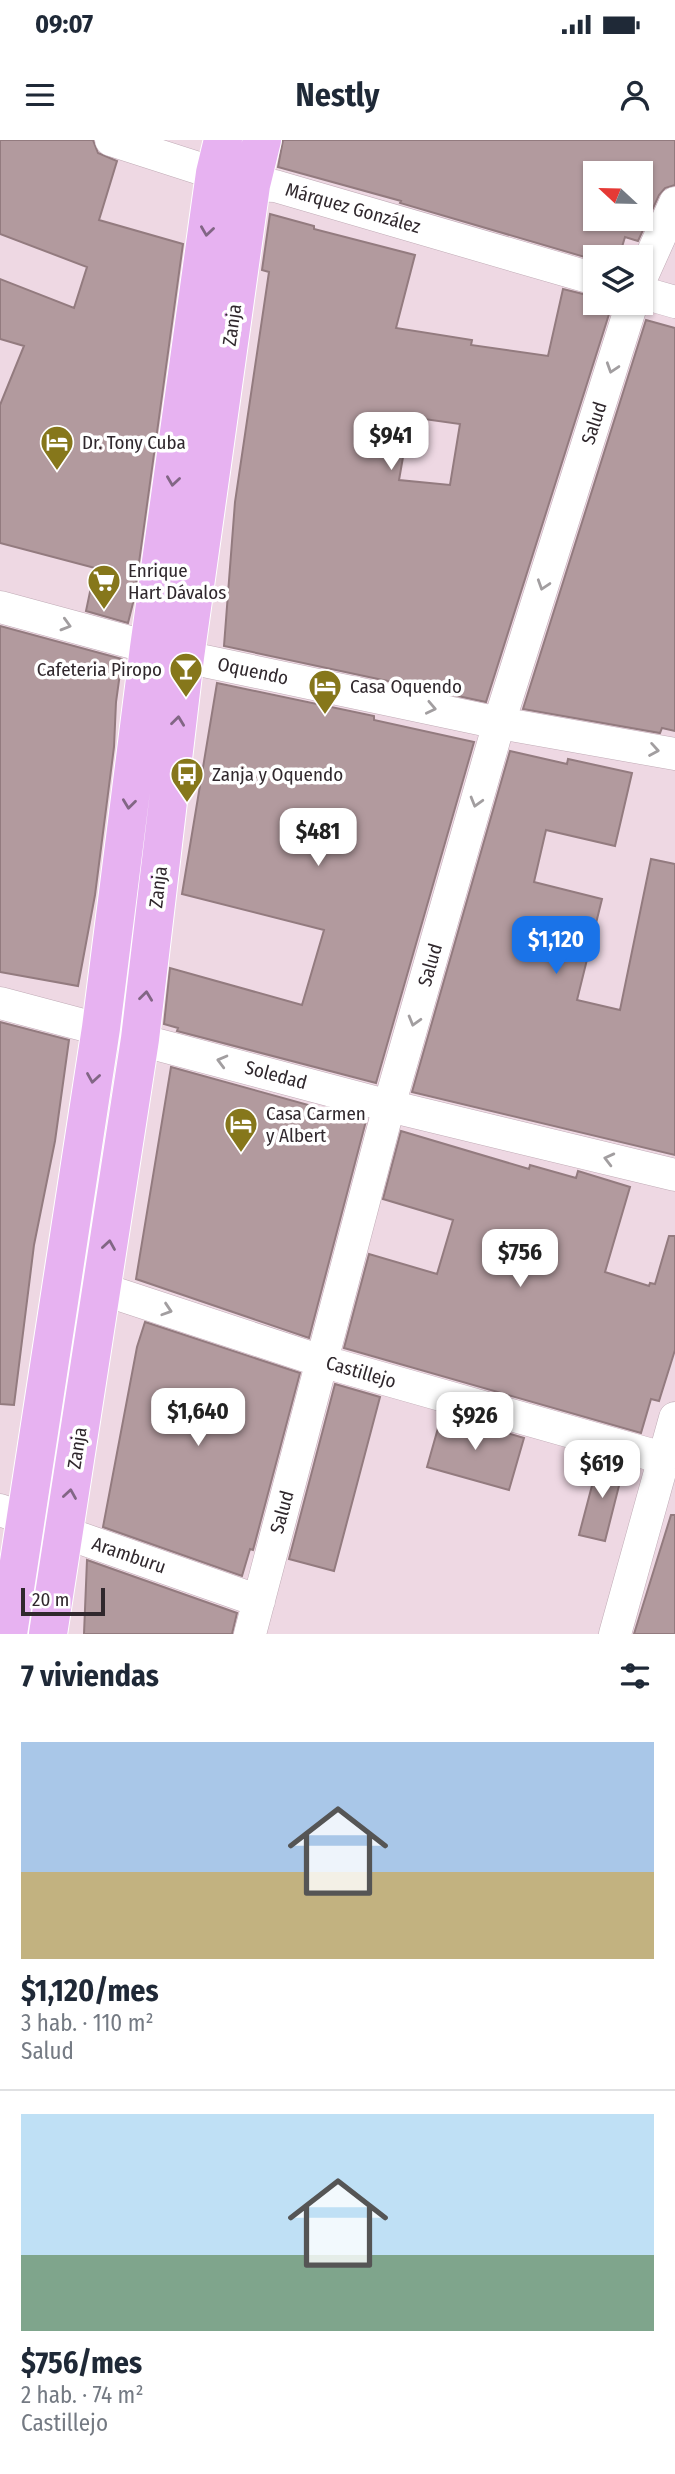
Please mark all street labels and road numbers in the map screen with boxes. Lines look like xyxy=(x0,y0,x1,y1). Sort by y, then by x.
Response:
street label: Márquez González xyxy=(283,178,424,238)
street label: Zanja xyxy=(218,303,246,347)
street label: Salud xyxy=(576,399,612,447)
street label: Oquendo xyxy=(216,652,290,690)
street label: Zanja xyxy=(144,865,172,909)
street label: Salud xyxy=(413,941,447,989)
street label: Soledad xyxy=(242,1056,310,1094)
street label: Castillejo xyxy=(323,1351,399,1393)
street label: Zanja xyxy=(62,1425,92,1471)
street label: Salud xyxy=(265,1488,299,1536)
street label: Aramburu xyxy=(89,1532,169,1578)

